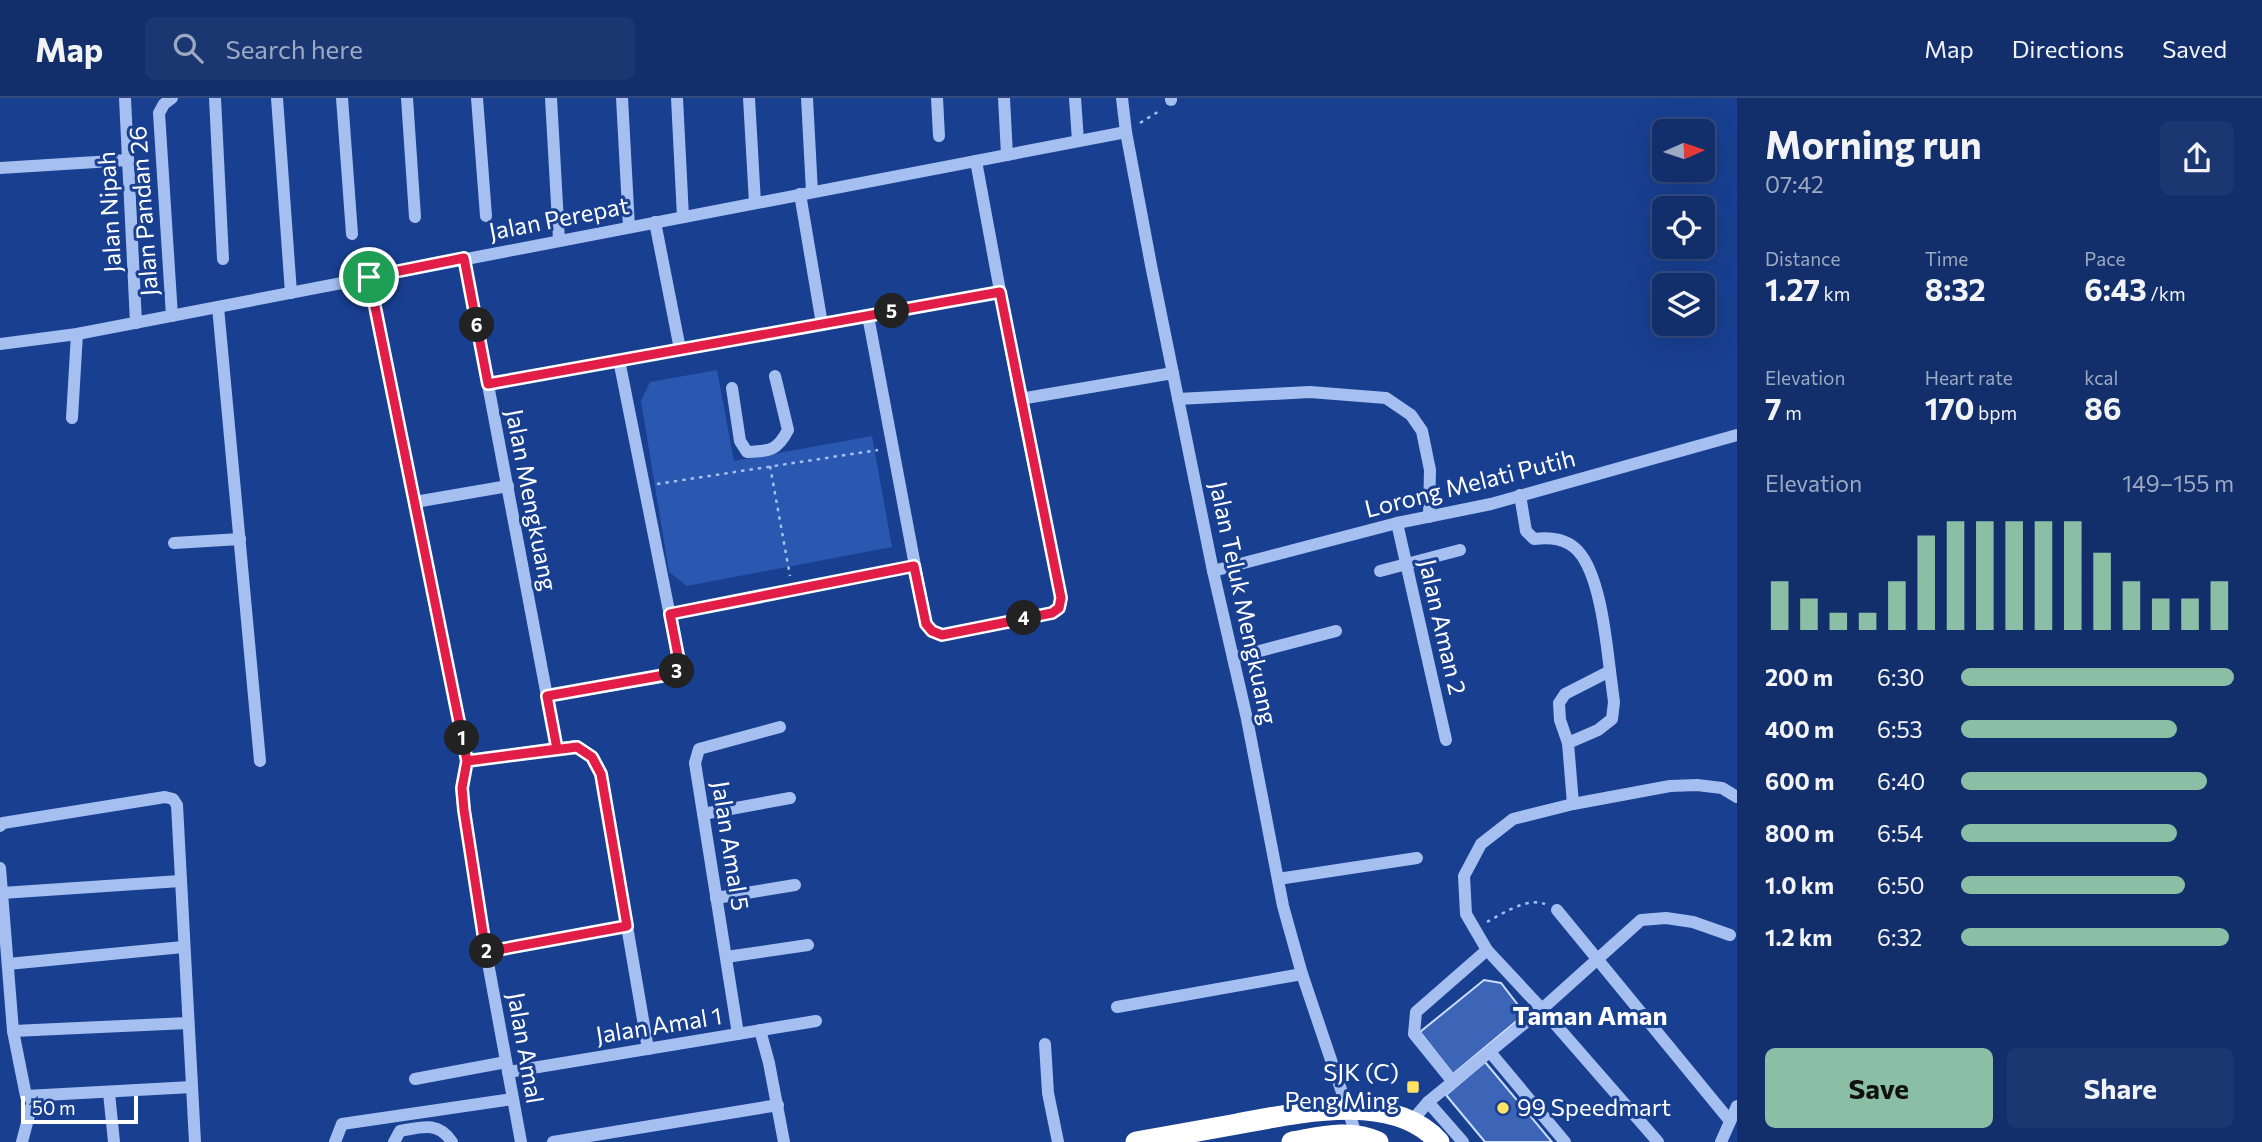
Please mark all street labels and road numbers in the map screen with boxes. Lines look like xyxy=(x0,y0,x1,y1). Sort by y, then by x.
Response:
street label: Jalan Pandan 26 xyxy=(122,125,163,297)
street label: Jalan Nipah xyxy=(91,151,126,273)
street label: Jalan Perepat xyxy=(486,190,631,245)
street label: Jalan Mengkuang xyxy=(501,406,564,593)
street label: Lorong Melati Putih xyxy=(1361,442,1578,523)
street label: Jalan Teluk Mengkuang xyxy=(1205,478,1284,727)
street label: Jalan Aman 2 xyxy=(1414,556,1473,697)
street label: Jalan Amal 5 xyxy=(707,779,756,913)
street label: Jalan Amal xyxy=(502,990,551,1106)
street label: Jalan Amal 1 xyxy=(594,1000,724,1049)

